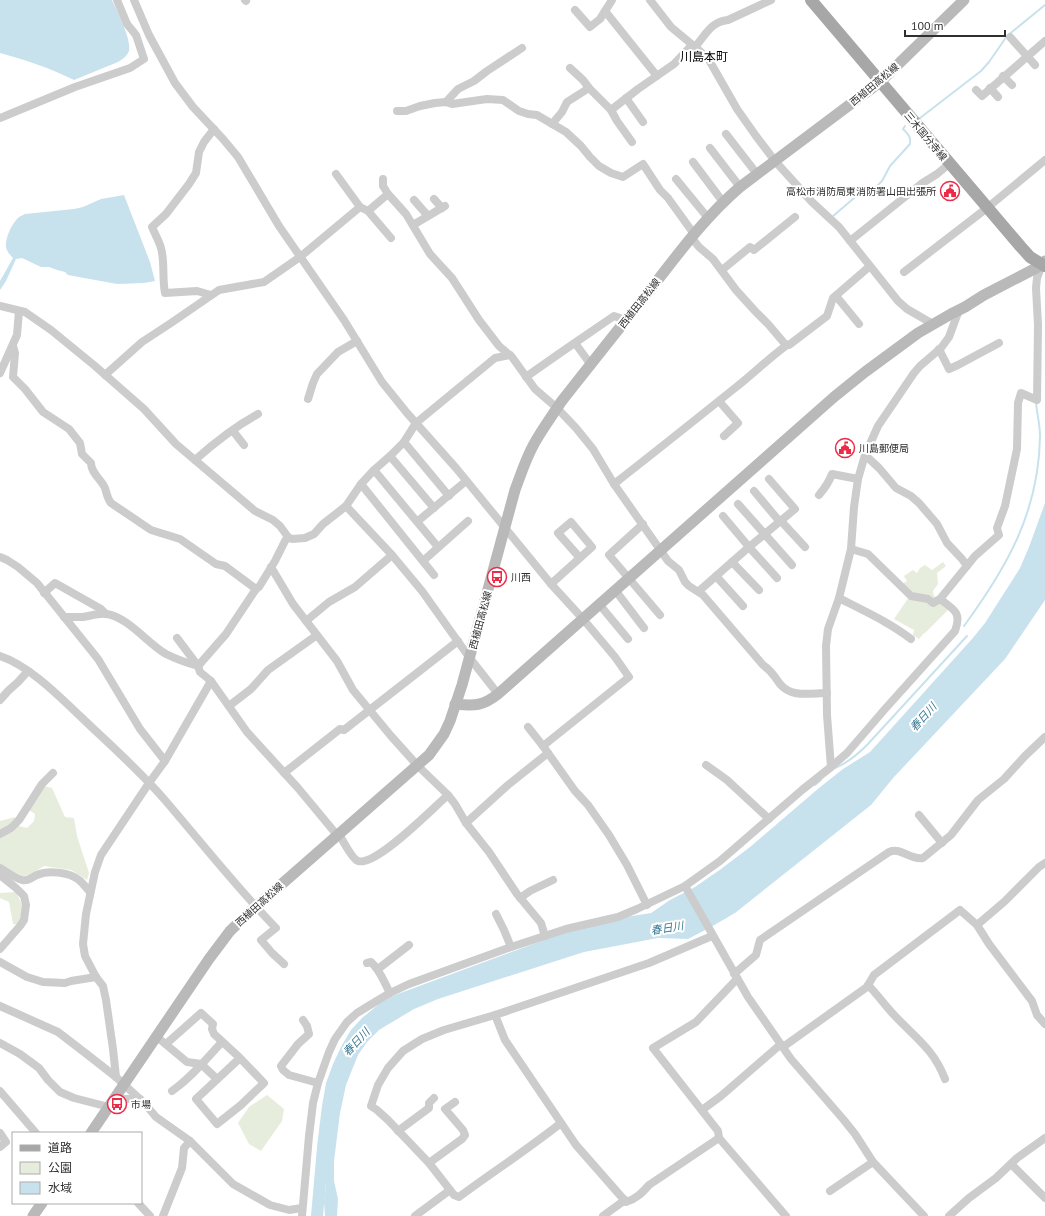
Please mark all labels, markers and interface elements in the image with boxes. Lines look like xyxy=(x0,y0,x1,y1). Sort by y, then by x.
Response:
scale bar xyxy=(905,12,1005,38)
text: 100 m xyxy=(911,18,944,33)
district label: 川島本町 xyxy=(680,49,728,64)
street label: 西植田高松線 xyxy=(847,60,901,109)
street label: 三木国分寺線 xyxy=(901,109,950,163)
public building icon: 高松市消防局東消防署山田出張所 xyxy=(939,180,961,202)
place label: 高松市消防局東消防署山田出張所 xyxy=(786,185,936,198)
street label: 西植田高松線 xyxy=(616,276,663,331)
public building icon: 川島郵便局 xyxy=(834,437,856,459)
place label: 川島郵便局 xyxy=(859,442,909,455)
bus stop icon: 川西 xyxy=(486,566,508,588)
place label: 川西 xyxy=(511,571,531,584)
street label: 西植田高松線 xyxy=(466,589,495,651)
water label: 春日川 xyxy=(907,699,940,734)
street label: 西植田高松線 xyxy=(233,879,286,929)
water label: 春日川 xyxy=(650,918,685,937)
water label: 春日川 xyxy=(340,1024,373,1059)
bus stop icon: 市場 xyxy=(106,1093,128,1115)
place label: 市場 xyxy=(131,1098,151,1111)
legend xyxy=(12,1132,142,1204)
text: 道路 xyxy=(48,1140,72,1155)
text: 公園 xyxy=(48,1160,72,1175)
text: 水域 xyxy=(48,1180,72,1195)

